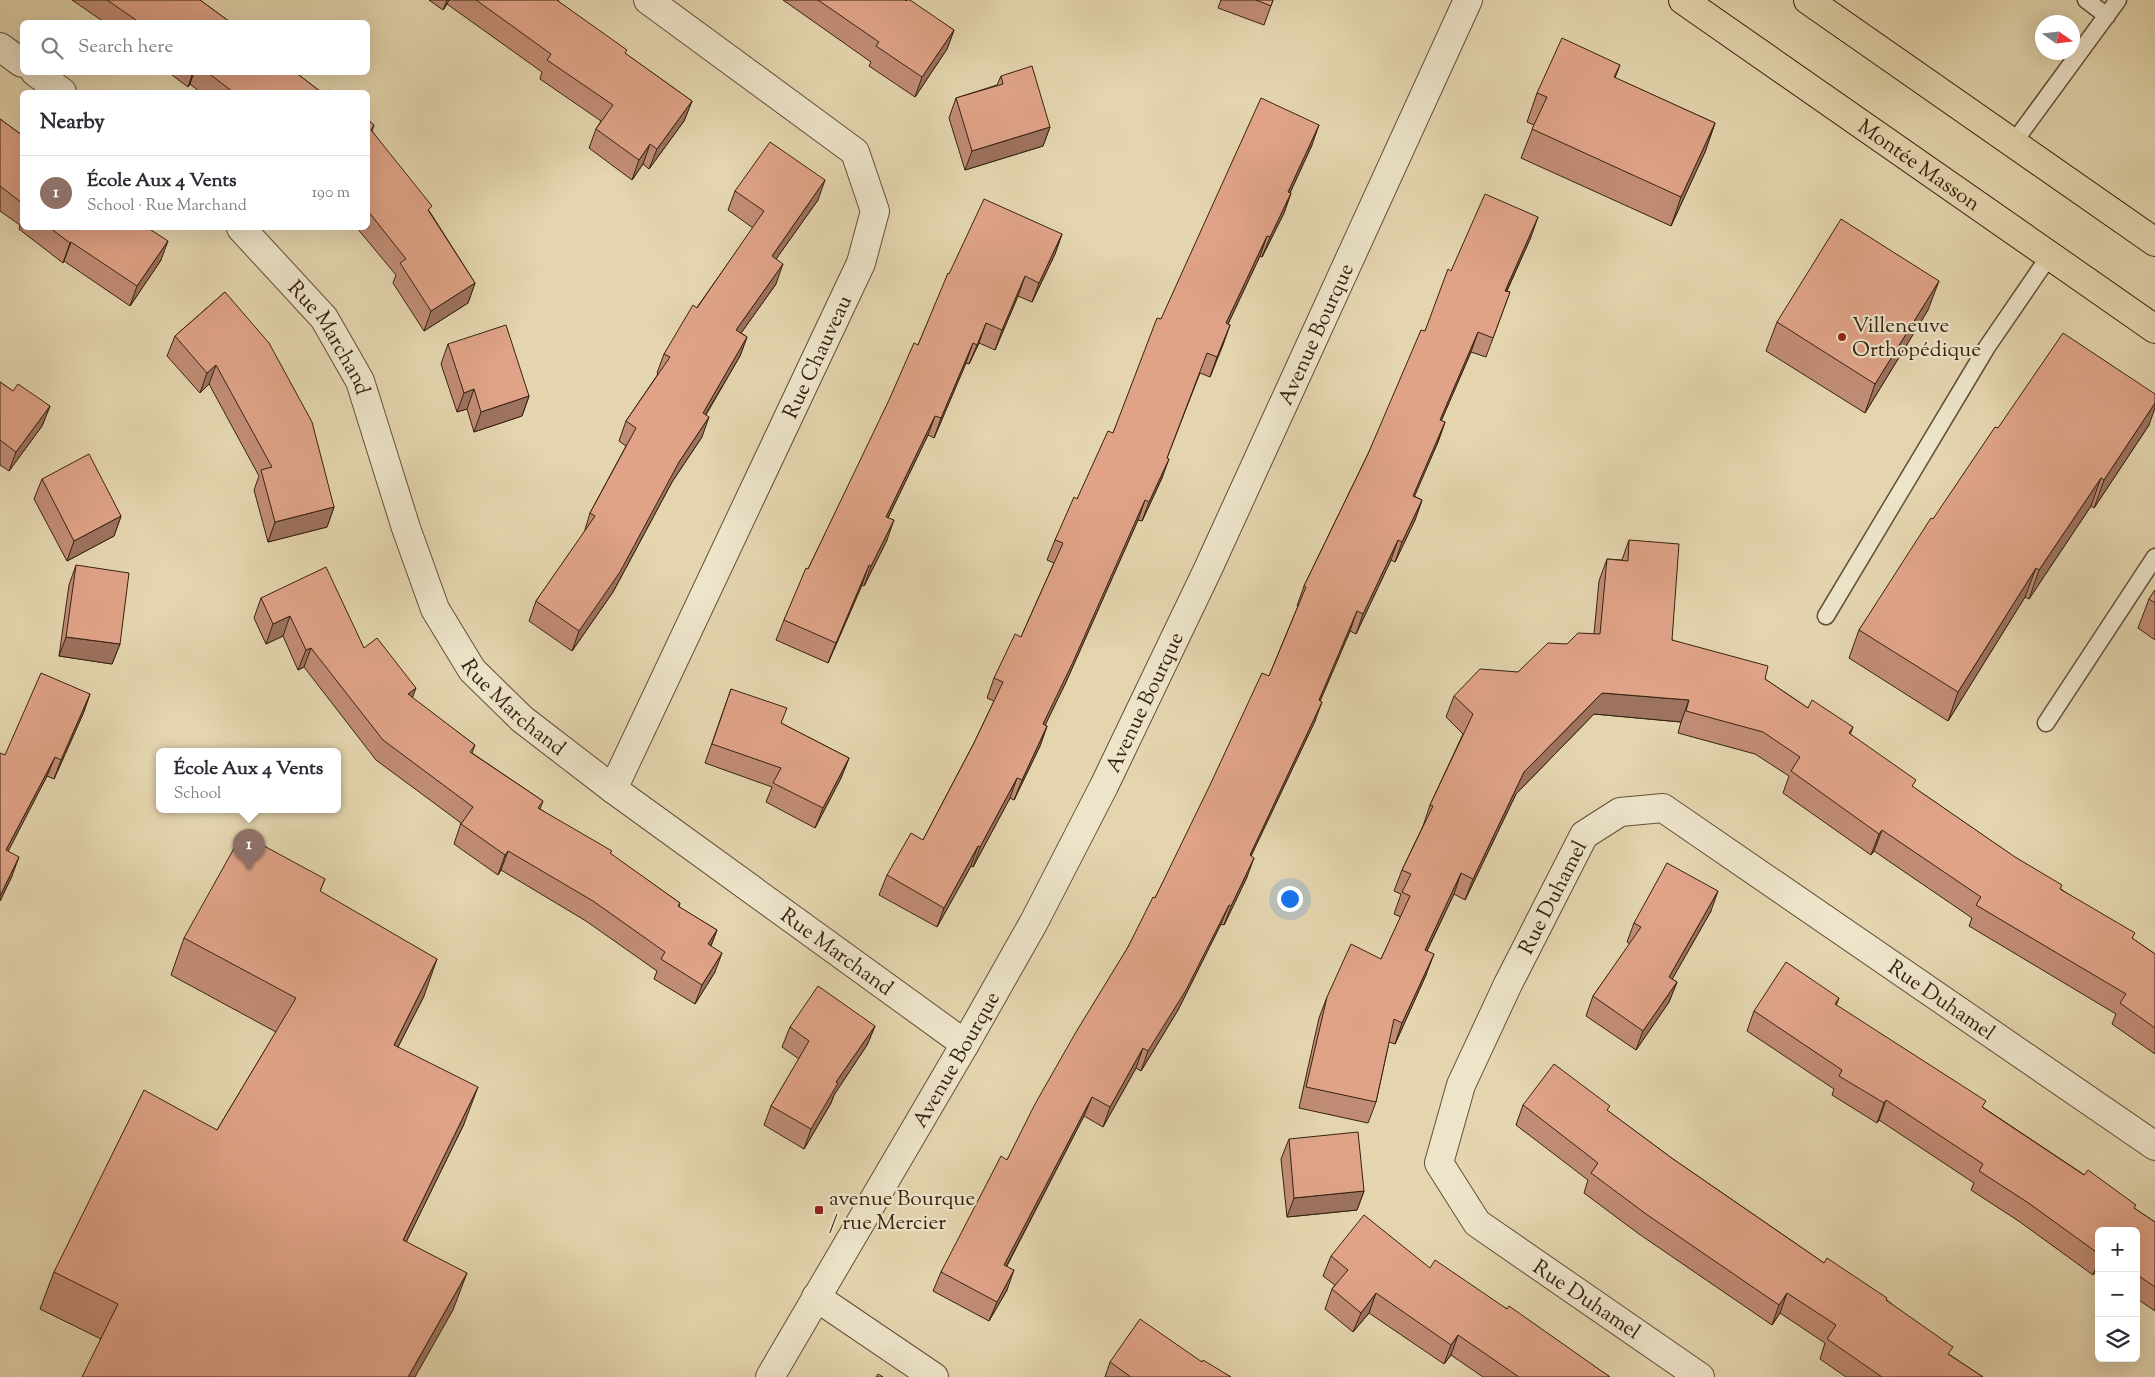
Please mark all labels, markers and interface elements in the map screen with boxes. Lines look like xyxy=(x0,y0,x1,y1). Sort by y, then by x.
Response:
north arrow xyxy=(2035,15,2080,60)
search box xyxy=(20,20,370,75)
icon: search xyxy=(38,34,66,62)
text: Search here xyxy=(78,34,173,61)
text: Nearby xyxy=(40,108,105,138)
street label: Montée Masson xyxy=(1851,113,1986,220)
text: École Aux 4 Vents xyxy=(87,168,237,195)
text: 1 xyxy=(53,182,59,205)
text: 190 m xyxy=(312,182,350,205)
text: School · Rue Marchand xyxy=(87,195,247,218)
street label: Avenue Bourque xyxy=(1272,259,1363,411)
street label: Rue Marchand xyxy=(280,275,376,399)
street label: Rue Chauveau xyxy=(777,291,861,424)
place label: Villeneuve Orthopédique xyxy=(1852,312,1981,366)
marker: Villeneuve Orthopédique xyxy=(1836,331,1848,343)
street label: Avenue Bourque xyxy=(1099,628,1193,778)
street label: Rue Marchand xyxy=(452,654,571,764)
popup xyxy=(156,748,341,813)
text: École Aux 4 Vents xyxy=(174,756,323,783)
text: School xyxy=(174,783,222,806)
pin: 1 xyxy=(233,829,265,870)
street label: Rue Duhamel xyxy=(1512,836,1596,960)
your location xyxy=(1277,886,1303,912)
street label: Rue Marchand xyxy=(773,902,899,1004)
street label: Rue Duhamel xyxy=(1881,954,2001,1049)
street label: Avenue Bourque xyxy=(906,987,1009,1134)
place label: avenue Bourque / rue Mercier xyxy=(829,1185,975,1239)
marker: avenue Bourque / rue Mercier xyxy=(813,1204,825,1216)
map controls xyxy=(2095,1227,2140,1362)
button: + xyxy=(2095,1227,2140,1272)
street label: Rue Duhamel xyxy=(1526,1253,1646,1348)
button: − xyxy=(2095,1272,2140,1317)
button: layers xyxy=(2095,1317,2140,1362)

